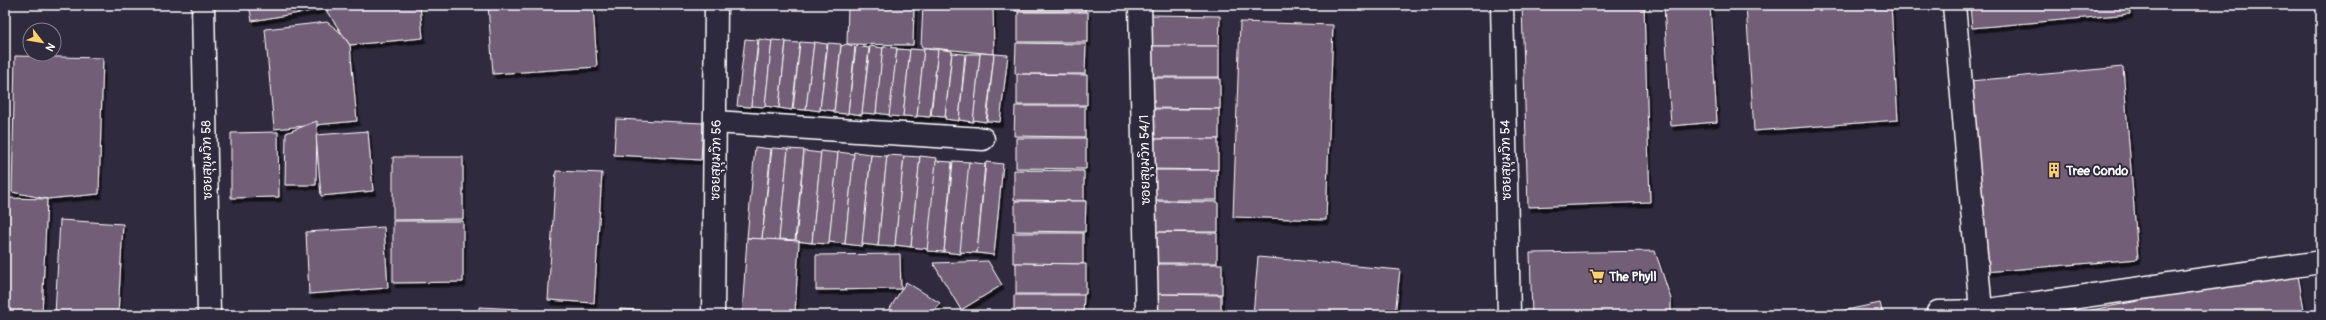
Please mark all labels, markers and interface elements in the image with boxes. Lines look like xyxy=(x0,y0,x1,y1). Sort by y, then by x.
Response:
north arrow xyxy=(22,22,62,62)
text: N xyxy=(42,40,58,54)
street label: ซอยสุขุมวิท 54/1 xyxy=(1136,115,1155,205)
street label: ซอยสุขุมวิท 54 xyxy=(1497,119,1516,200)
street label: ซอยสุขุมวิท 58 xyxy=(198,120,217,200)
street label: ซอยสุขุมวิท 56 xyxy=(707,120,726,200)
building icon: Tree Condo xyxy=(2045,161,2063,179)
place label: Tree Condo xyxy=(2065,163,2128,179)
supermarket icon: The Phyll xyxy=(1588,267,1606,285)
place label: The Phyll xyxy=(1608,269,1657,285)

